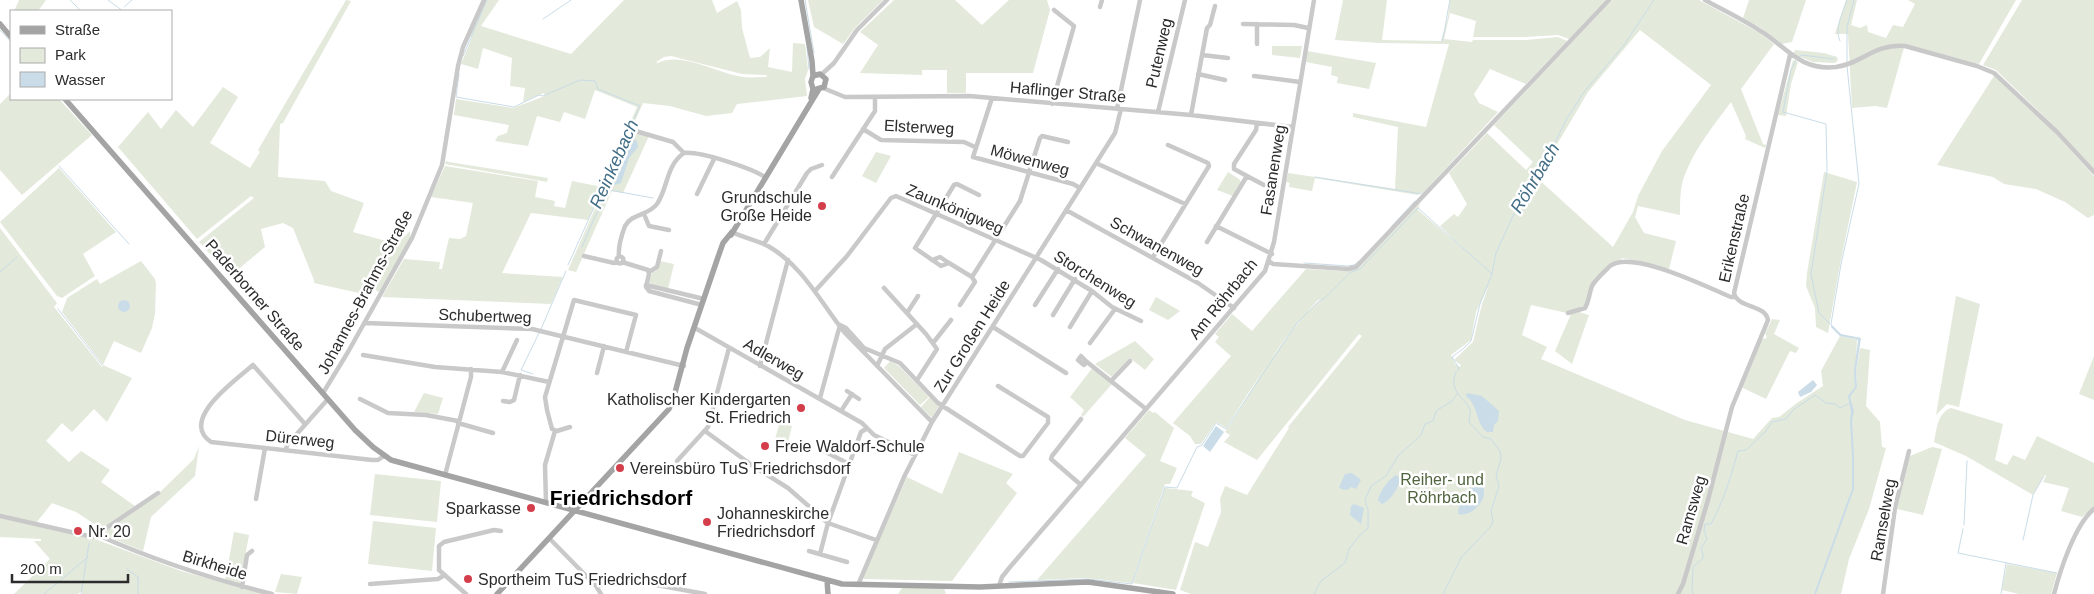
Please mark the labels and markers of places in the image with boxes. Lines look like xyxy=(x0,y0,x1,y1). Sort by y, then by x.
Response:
place label: Grundschule Große Heide xyxy=(720,189,812,224)
marker: Grundschule Große Heide xyxy=(816,200,828,212)
place label: Katholischer Kindergarten St. Friedrich xyxy=(607,391,791,426)
marker: Katholischer Kindergarten St. Friedrich xyxy=(795,402,807,414)
place label: Freie Waldorf-Schule xyxy=(775,438,925,455)
marker: Freie Waldorf-Schule xyxy=(759,440,771,452)
place label: Vereinsbüro TuS Friedrichsdorf xyxy=(630,460,851,477)
marker: Vereinsbüro TuS Friedrichsdorf xyxy=(614,462,626,474)
place label: Sparkasse xyxy=(445,500,521,517)
marker: Sparkasse xyxy=(525,502,537,514)
place label: Johanneskirche Friedrichsdorf xyxy=(717,505,829,540)
marker: Johanneskirche Friedrichsdorf xyxy=(701,516,713,528)
place label: Nr. 20 xyxy=(88,523,131,540)
marker: Nr. 20 xyxy=(72,525,84,537)
place label: Sportheim TuS Friedrichsdorf xyxy=(478,571,687,588)
marker: Sportheim TuS Friedrichsdorf xyxy=(462,573,474,585)

